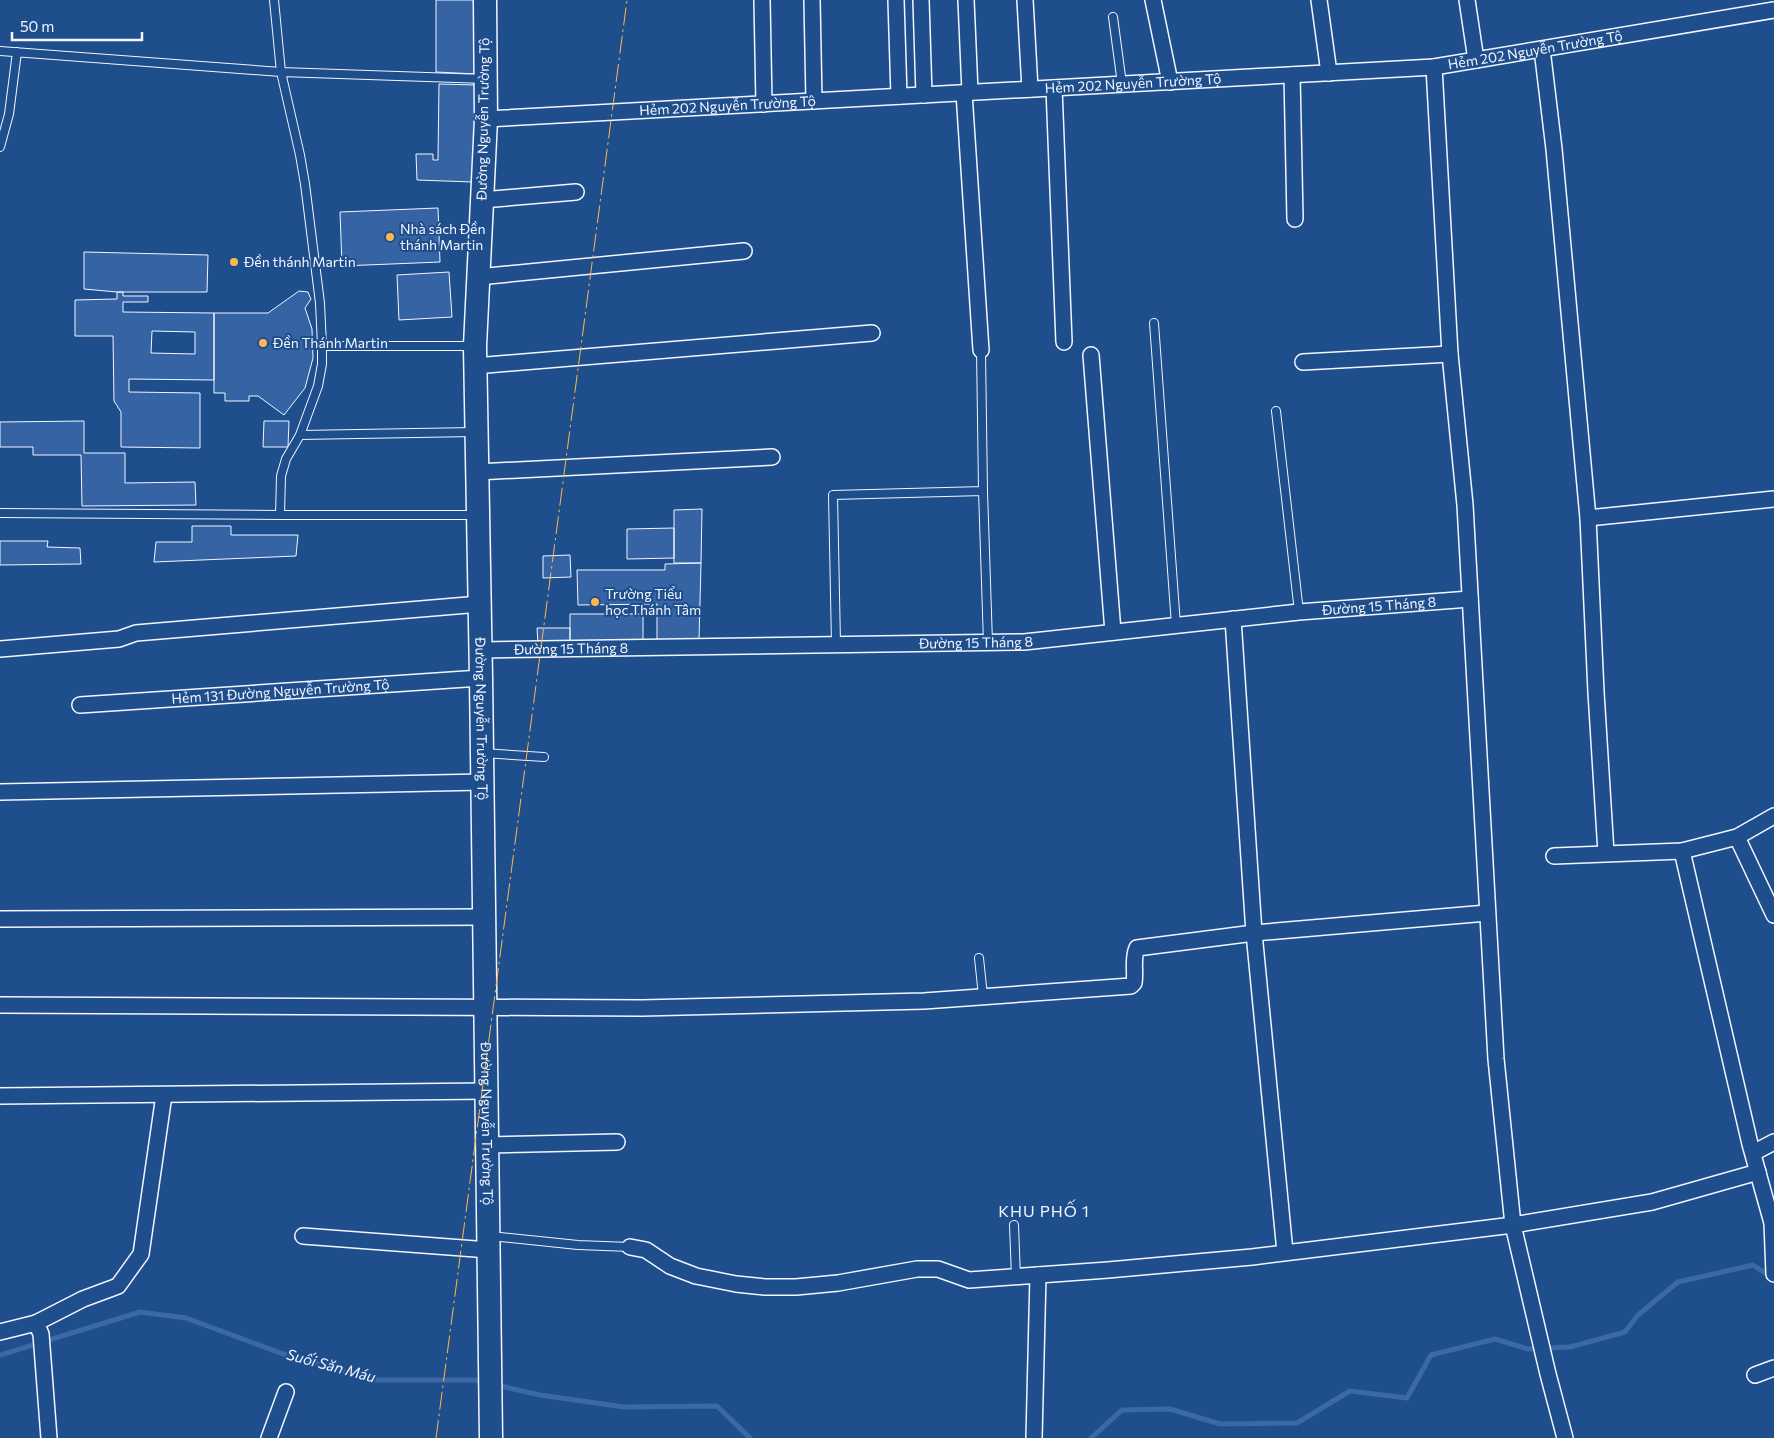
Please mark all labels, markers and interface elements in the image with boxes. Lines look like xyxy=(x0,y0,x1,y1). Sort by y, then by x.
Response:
scale bar xyxy=(12,10,142,42)
text: 50 m xyxy=(20,17,54,35)
street label: Hẻm 202 Nguyễn Trường Tộ xyxy=(1446,27,1624,73)
street label: Đường Nguyễn Trường Tộ xyxy=(473,37,492,202)
street label: Hẻm 202 Nguyễn Trường Tộ xyxy=(1044,70,1222,96)
street label: Hẻm 202 Nguyễn Trường Tộ xyxy=(639,92,816,119)
place label: Nhà sách Đền thánh Martin xyxy=(400,220,486,253)
marker: Nhà sách Đền thánh Martin xyxy=(384,231,396,243)
place label: Đền thánh Martin xyxy=(243,253,356,270)
marker: Đền thánh Martin xyxy=(228,256,240,268)
place label: Đền Thánh Martin xyxy=(272,334,388,351)
marker: Đền Thánh Martin xyxy=(257,337,269,349)
place label: Trường Tiểu học Thánh Tâm xyxy=(605,585,701,618)
street label: Đường 15 Tháng 8 xyxy=(1320,593,1437,618)
marker: Trường Tiểu học Thánh Tâm xyxy=(589,596,601,608)
street label: Đường 15 Tháng 8 xyxy=(918,632,1034,652)
street label: Đường Nguyễn Trường Tộ xyxy=(472,636,492,800)
street label: Đường 15 Tháng 8 xyxy=(513,639,628,658)
street label: Hẻm 131 Đường Nguyễn Trường Tộ xyxy=(171,675,390,707)
street label: Đường Nguyễn Trường Tộ xyxy=(478,1041,497,1205)
district label: KHU PHỐ 1 xyxy=(998,1199,1090,1220)
water label: Suối Săn Máu xyxy=(285,1345,378,1386)

